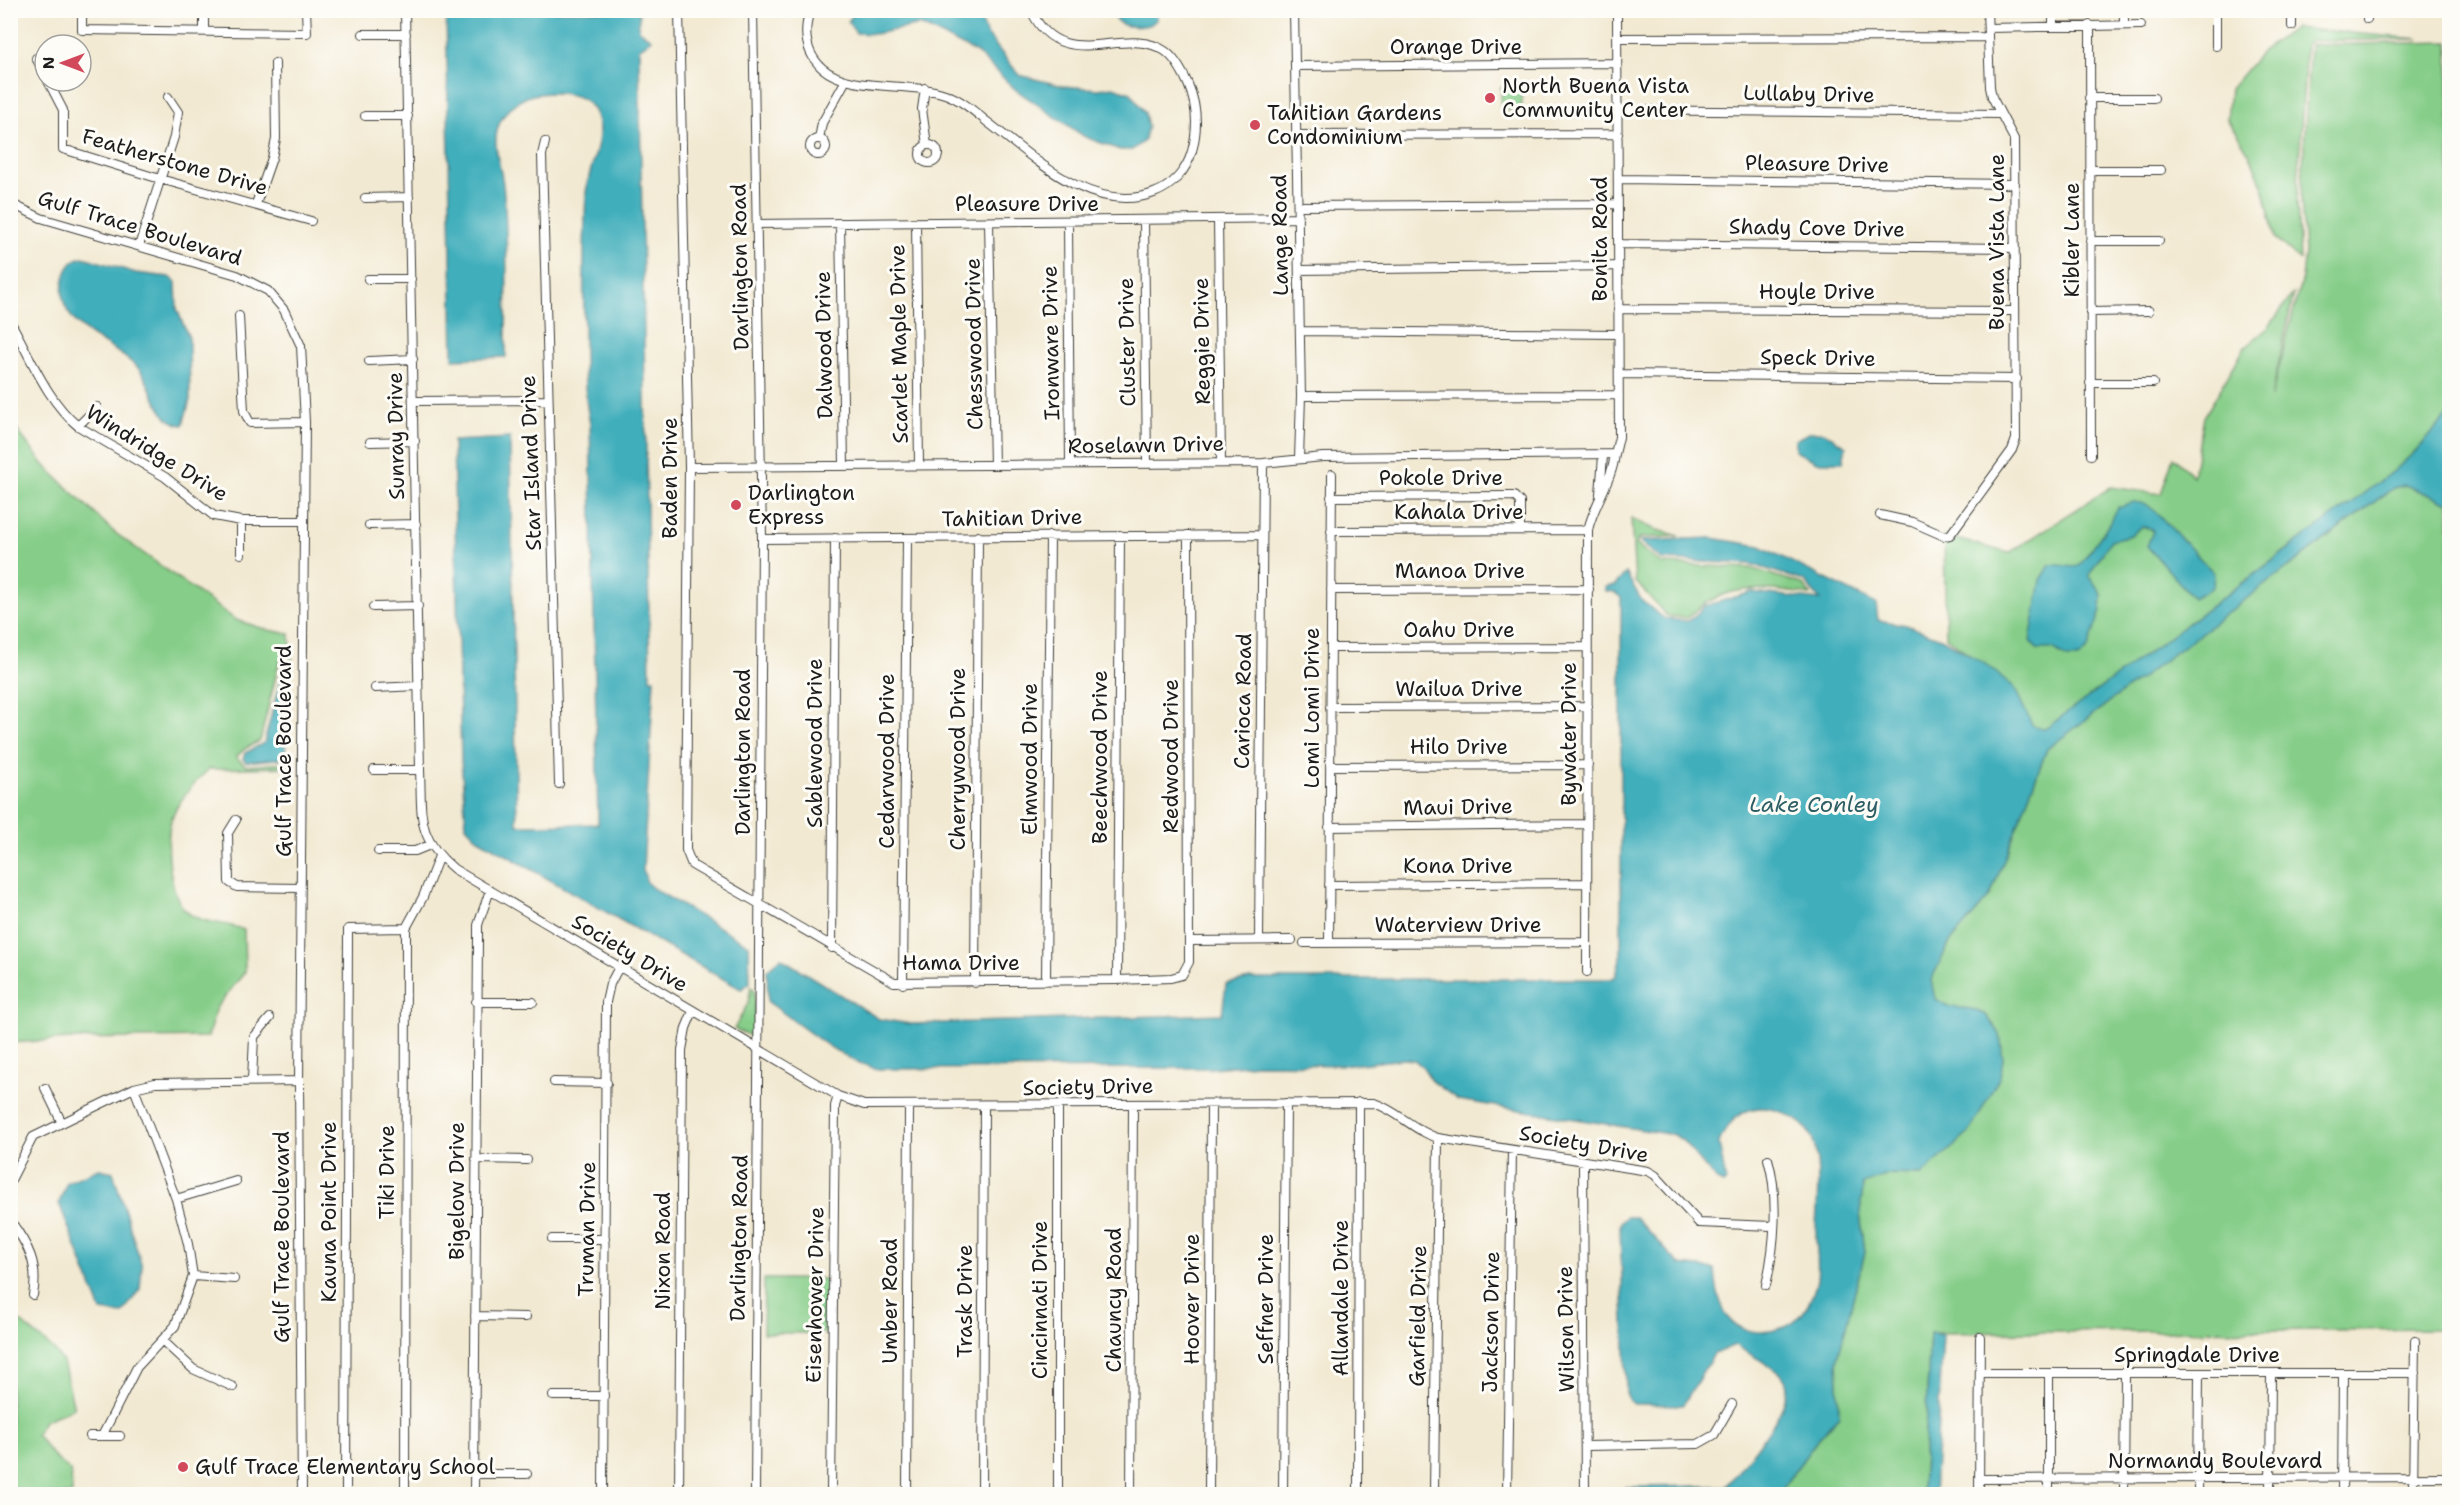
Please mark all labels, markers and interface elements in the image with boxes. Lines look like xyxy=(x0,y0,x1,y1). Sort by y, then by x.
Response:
north arrow xyxy=(33,33,93,93)
street label: Orange Drive xyxy=(1390,33,1522,61)
text: N xyxy=(38,57,59,69)
place label: North Buena Vista Community Center xyxy=(1502,72,1689,124)
street label: Lullaby Drive xyxy=(1743,79,1875,109)
marker: North Buena Vista Community Center xyxy=(1483,91,1497,105)
place label: Tahitian Gardens Condominium xyxy=(1267,99,1442,151)
marker: Tahitian Gardens Condominium xyxy=(1248,118,1262,132)
street label: Featherstone Drive xyxy=(79,122,271,202)
street label: Pleasure Drive xyxy=(1745,149,1889,179)
street label: Buena Vista Lane xyxy=(1983,154,2011,330)
street label: Lange Road xyxy=(1265,174,1295,296)
street label: Bonita Road xyxy=(1586,177,1614,301)
street label: Kibler Lane xyxy=(2058,182,2086,298)
street label: Darlington Road xyxy=(725,183,755,351)
street label: Gulf Trace Boulevard xyxy=(35,184,245,272)
street label: Pleasure Drive xyxy=(955,190,1099,218)
street label: Shady Cove Drive xyxy=(1729,212,1905,244)
street label: Scarlet Maple Drive xyxy=(883,244,915,444)
street label: Chesswood Drive xyxy=(958,258,990,430)
street label: Ironware Drive xyxy=(1036,265,1066,421)
street label: Dalwood Drive xyxy=(809,271,839,419)
street label: Cluster Drive xyxy=(1112,277,1142,407)
street label: Reggie Drive xyxy=(1187,277,1217,405)
street label: Hoyle Drive xyxy=(1759,278,1875,306)
street label: Speck Drive xyxy=(1760,343,1876,373)
street label: Sunray Drive xyxy=(381,372,411,500)
street label: Star Island Drive xyxy=(514,375,548,551)
street label: Windridge Drive xyxy=(80,398,234,508)
street label: Baden Drive xyxy=(656,417,684,539)
street label: Roselawn Drive xyxy=(1067,430,1225,460)
street label: Pokole Drive xyxy=(1379,464,1503,492)
place label: Darlington Express xyxy=(748,479,855,531)
marker: Darlington Express xyxy=(729,498,743,512)
street label: Kahala Drive xyxy=(1394,498,1524,526)
street label: Tahitian Drive xyxy=(941,503,1083,533)
street label: Manoa Drive xyxy=(1395,557,1525,585)
street label: Oahu Drive xyxy=(1403,616,1515,644)
street label: Lomi Lomi Drive xyxy=(1298,627,1326,789)
street label: Carioca Road xyxy=(1228,633,1258,769)
street label: Gulf Trace Boulevard xyxy=(270,645,298,857)
street label: Sablewood Drive xyxy=(801,658,829,828)
street label: Bywater Drive xyxy=(1555,662,1583,806)
street label: Cherrywood Drive xyxy=(944,667,972,851)
street label: Darlington Road xyxy=(729,669,757,835)
street label: Beechwood Drive xyxy=(1086,670,1114,844)
street label: Cedarwood Drive xyxy=(873,673,901,849)
street label: Wailua Drive xyxy=(1395,675,1523,703)
street label: Redwood Drive xyxy=(1157,679,1185,833)
street label: Elmwood Drive xyxy=(1016,683,1044,835)
street label: Hilo Drive xyxy=(1410,733,1508,761)
water label: Lake Conley xyxy=(1749,790,1879,819)
street label: Maui Drive xyxy=(1403,792,1513,822)
street label: Kona Drive xyxy=(1403,852,1513,880)
street label: Society Drive xyxy=(567,907,693,999)
street label: Waterview Drive xyxy=(1374,911,1542,939)
street label: Hama Drive xyxy=(902,949,1020,977)
street label: Society Drive xyxy=(1022,1072,1154,1102)
street label: Society Drive xyxy=(1517,1119,1651,1169)
street label: Kauna Point Drive xyxy=(315,1121,343,1303)
street label: Bigelow Drive xyxy=(443,1122,471,1260)
street label: Tiki Drive xyxy=(373,1125,401,1219)
street label: Gulf Trace Boulevard xyxy=(268,1131,296,1343)
street label: Darlington Road xyxy=(724,1154,754,1322)
street label: Truman Drive xyxy=(572,1161,602,1297)
street label: Nixon Road xyxy=(649,1192,677,1310)
street label: Eisenhower Drive xyxy=(799,1207,831,1383)
street label: Allandale Drive xyxy=(1327,1220,1355,1376)
street label: Cincinnati Drive xyxy=(1026,1221,1054,1379)
street label: Chauncy Road xyxy=(1100,1227,1128,1373)
street label: Hoover Drive xyxy=(1178,1233,1206,1365)
street label: Seffner Drive xyxy=(1252,1234,1280,1364)
street label: Umber Road xyxy=(876,1238,904,1364)
street label: Trask Drive xyxy=(951,1244,979,1358)
street label: Garfield Drive xyxy=(1403,1245,1433,1387)
street label: Jackson Drive xyxy=(1476,1251,1506,1393)
street label: Wilson Drive xyxy=(1551,1265,1581,1393)
street label: Springdale Drive xyxy=(2114,1341,2280,1369)
street label: Normandy Boulevard xyxy=(2108,1447,2322,1475)
place label: Gulf Trace Elementary School xyxy=(195,1453,496,1481)
marker: Gulf Trace Elementary School xyxy=(176,1460,190,1474)

